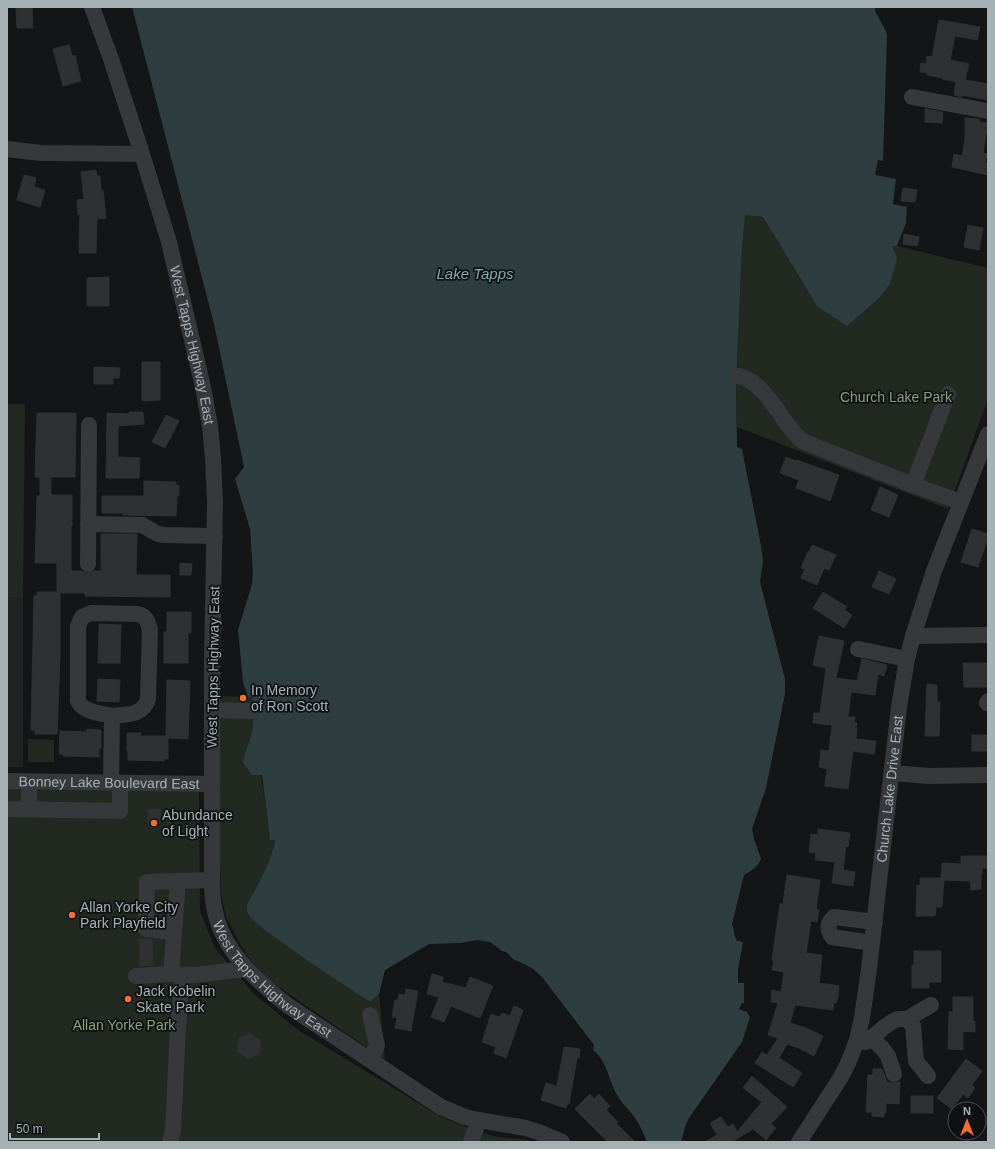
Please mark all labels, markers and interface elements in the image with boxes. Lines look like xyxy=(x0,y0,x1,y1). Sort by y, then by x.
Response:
street label: West Tapps Highway East xyxy=(167,264,218,426)
water label: Lake Tapps xyxy=(436,265,514,282)
park label: Church Lake Park xyxy=(840,389,953,405)
street label: West Tapps Highway East xyxy=(204,586,222,748)
place label: In Memory of Ron Scott xyxy=(251,682,328,714)
marker: In Memory of Ron Scott xyxy=(238,693,248,703)
street label: Church Lake Drive East xyxy=(873,714,906,863)
street label: Bonney Lake Boulevard East xyxy=(19,773,200,792)
place label: Abundance of Light xyxy=(162,807,233,839)
marker: Abundance of Light xyxy=(149,818,159,828)
place label: Allan Yorke City Park Playfield xyxy=(80,899,178,931)
marker: Allan Yorke City Park Playfield xyxy=(67,910,77,920)
street label: West Tapps Highway East xyxy=(210,918,335,1040)
place label: Jack Kobelin Skate Park xyxy=(136,983,215,1015)
marker: Jack Kobelin Skate Park xyxy=(123,994,133,1004)
park label: Allan Yorke Park xyxy=(73,1017,176,1033)
north arrow xyxy=(947,1101,987,1141)
text: N xyxy=(963,1105,971,1117)
scale bar xyxy=(10,1115,99,1141)
text: 50 m xyxy=(16,1122,43,1136)

